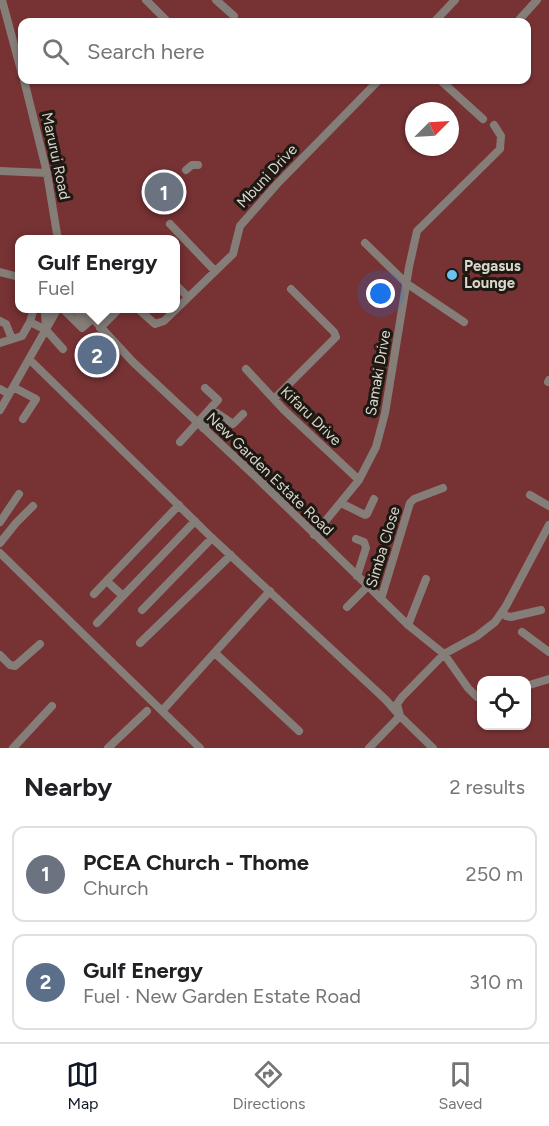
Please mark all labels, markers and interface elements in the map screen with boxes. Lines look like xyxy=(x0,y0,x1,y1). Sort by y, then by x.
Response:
search box xyxy=(18,18,531,84)
icon: search xyxy=(39,35,72,68)
text: Search here xyxy=(87,38,205,65)
north arrow xyxy=(405,102,459,156)
street label: Marurui Road xyxy=(38,111,74,201)
street label: Mbuni Drive xyxy=(233,141,301,211)
pin: 1 xyxy=(144,170,184,214)
popup xyxy=(15,235,180,313)
text: Gulf Energy xyxy=(37,249,158,276)
place label: Pegasus Lounge xyxy=(464,257,521,292)
marker: Pegasus Lounge xyxy=(445,268,459,282)
text: Fuel xyxy=(37,276,75,300)
your location xyxy=(366,279,395,308)
street label: Samaki Drive xyxy=(362,329,394,417)
pin: 2 xyxy=(78,332,116,378)
street label: Kifaru Drive xyxy=(277,383,345,449)
street label: New Garden Estate Road xyxy=(203,409,337,539)
street label: Simba Close xyxy=(362,504,404,590)
map controls xyxy=(477,676,531,730)
button: locate xyxy=(477,676,531,730)
text: Nearby xyxy=(24,771,112,803)
text: 2 results xyxy=(449,775,525,799)
text: PCEA Church - Thome xyxy=(83,849,309,876)
text: 1 xyxy=(41,862,50,886)
text: 250 m xyxy=(466,862,523,886)
text: Church xyxy=(83,876,148,900)
text: Gulf Energy xyxy=(83,957,203,984)
text: 2 xyxy=(40,970,51,994)
text: 310 m xyxy=(469,970,523,994)
text: Fuel · New Garden Estate Road xyxy=(83,984,361,1008)
tab: Map xyxy=(66,1058,99,1113)
tab: Directions xyxy=(232,1058,305,1113)
tab: Saved xyxy=(438,1058,483,1113)

